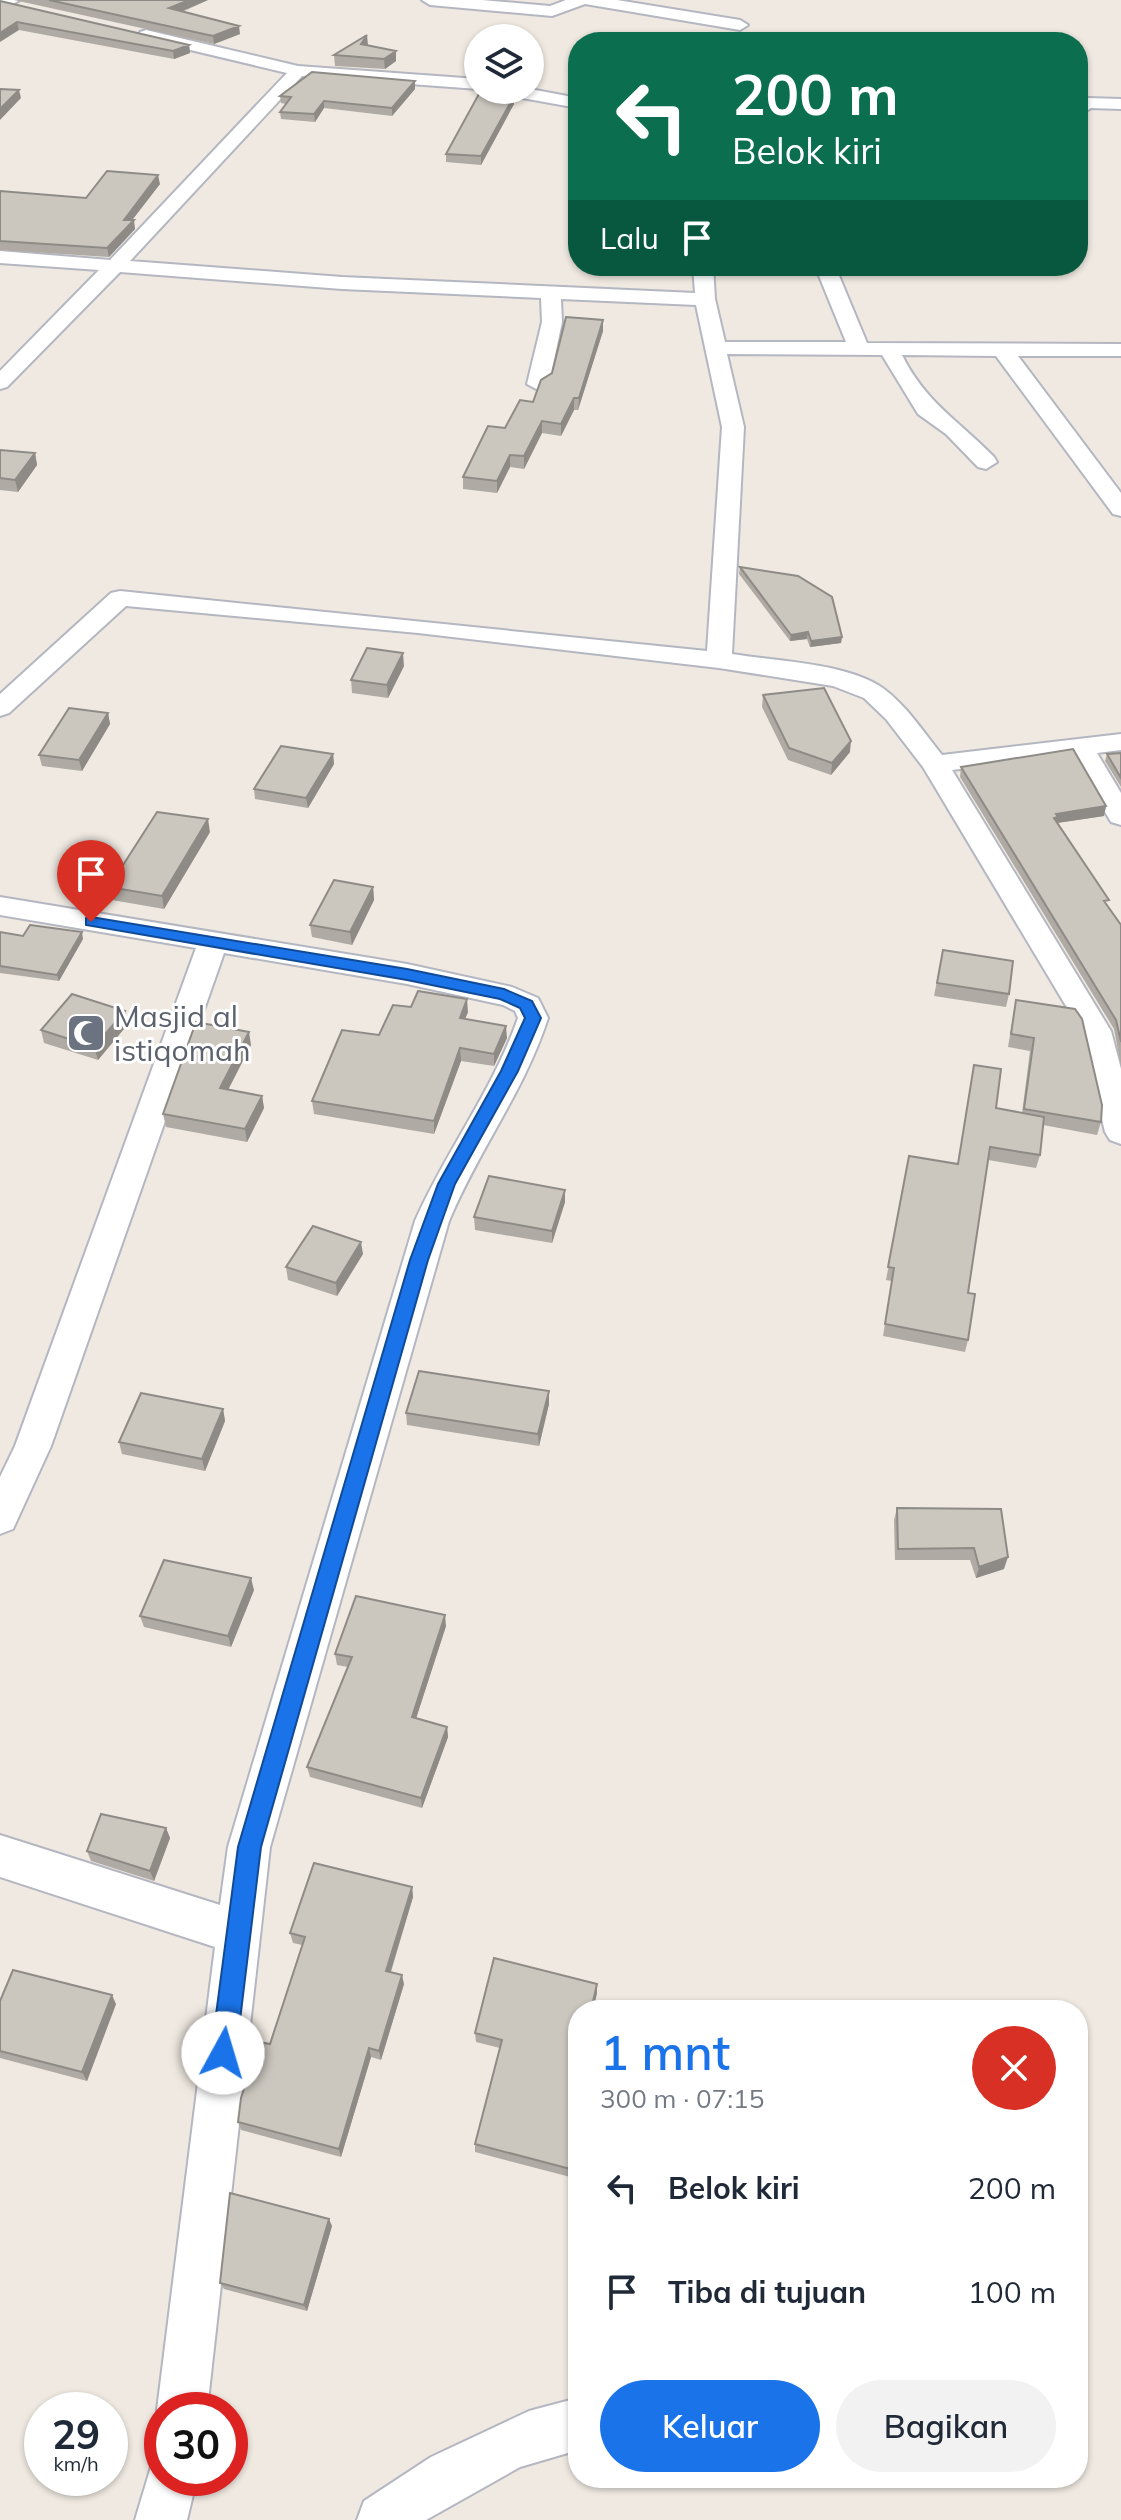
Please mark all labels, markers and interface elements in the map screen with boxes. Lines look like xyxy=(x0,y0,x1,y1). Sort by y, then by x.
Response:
map controls xyxy=(464,24,544,104)
button: layers xyxy=(464,24,544,104)
text: 200 m xyxy=(732,59,899,129)
icon: left xyxy=(600,64,704,168)
text: Belok kiri xyxy=(732,128,882,173)
icon: arrive xyxy=(675,216,719,260)
text: Lalu xyxy=(600,219,659,257)
pin xyxy=(57,840,125,922)
icon: arrive xyxy=(69,852,113,896)
place label: Masjid al istiqomah xyxy=(114,997,251,1069)
mosque icon: Masjid al istiqomah xyxy=(65,1012,107,1054)
position arrow xyxy=(181,2011,265,2095)
text: 1 mnt xyxy=(600,2022,730,2082)
button: close xyxy=(972,2026,1056,2110)
text: 300 m · 07:15 xyxy=(600,2082,764,2115)
icon: left xyxy=(600,2166,644,2210)
text: Belok kiri xyxy=(668,2169,800,2207)
text: 200 m xyxy=(968,2169,1056,2207)
icon: arrive xyxy=(600,2270,644,2314)
text: Tiba di tujuan xyxy=(668,2273,866,2311)
text: 100 m xyxy=(968,2273,1056,2311)
button: Keluar xyxy=(600,2380,820,2472)
button: Bagikan xyxy=(836,2380,1056,2472)
speed limit sign: 30 xyxy=(144,2392,248,2496)
text: 29 xyxy=(52,2409,100,2459)
text: km/h xyxy=(53,2451,99,2476)

